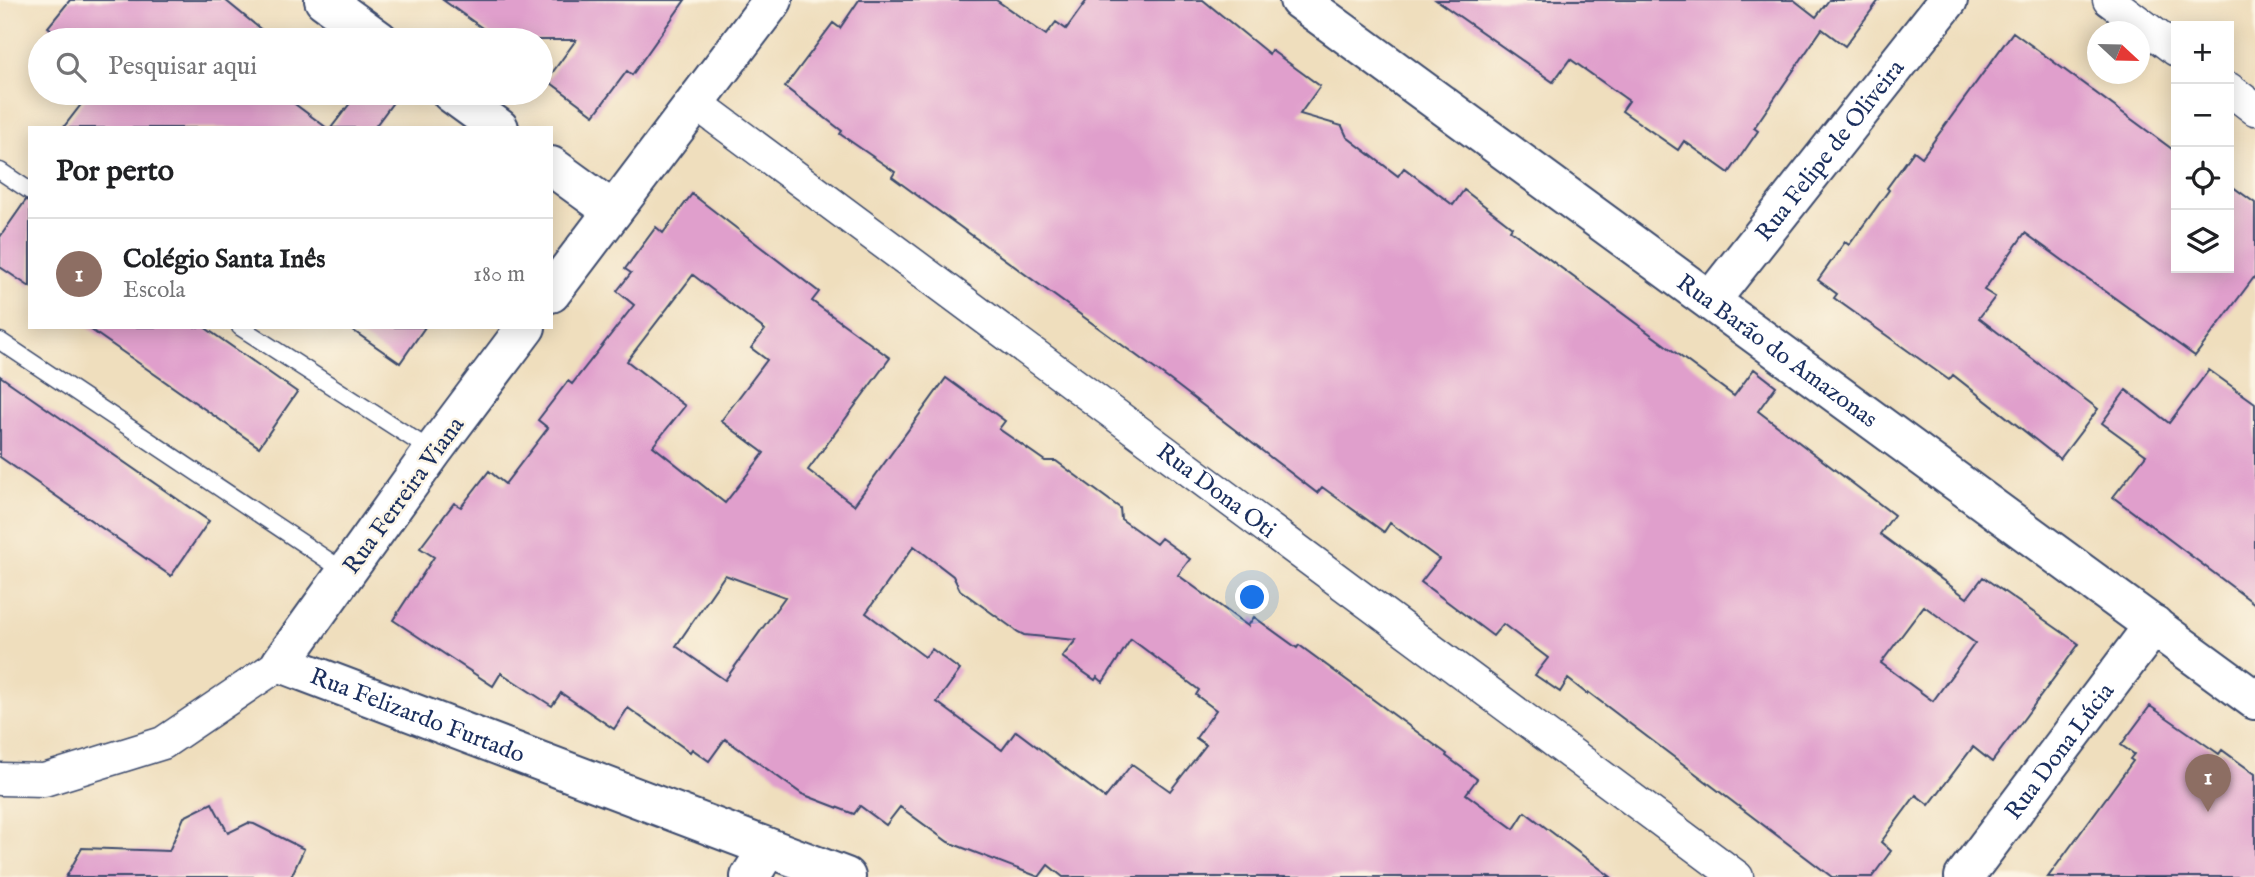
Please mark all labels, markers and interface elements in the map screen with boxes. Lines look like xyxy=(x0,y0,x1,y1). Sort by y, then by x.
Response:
north arrow xyxy=(2087,21,2150,84)
map controls xyxy=(2171,21,2234,273)
button: + xyxy=(2171,21,2234,84)
search box xyxy=(28,28,553,105)
icon: search xyxy=(52,48,90,86)
text: Pesquisar aqui xyxy=(108,50,257,83)
street label: Rua Felipe de Oliveira xyxy=(1749,53,1912,248)
button: − xyxy=(2171,84,2234,147)
button: locate xyxy=(2171,147,2234,210)
text: Por perto xyxy=(56,153,174,191)
button: layers xyxy=(2171,210,2234,273)
text: Colégio Santa Inês xyxy=(123,243,325,276)
text: 1 xyxy=(75,260,83,289)
text: 180 m xyxy=(473,260,525,289)
street label: Rua Barão do Amazonas xyxy=(1670,268,1883,435)
text: Escola xyxy=(123,276,185,305)
street label: Rua Ferreira Viana xyxy=(337,410,472,581)
street label: Rua Dona Oti xyxy=(1150,437,1282,546)
your location xyxy=(1235,580,1269,614)
street label: Rua Felizardo Furtado xyxy=(305,661,529,771)
street label: Rua Dona Lúcia xyxy=(1999,677,2122,826)
pin: 1 xyxy=(2185,754,2231,812)

